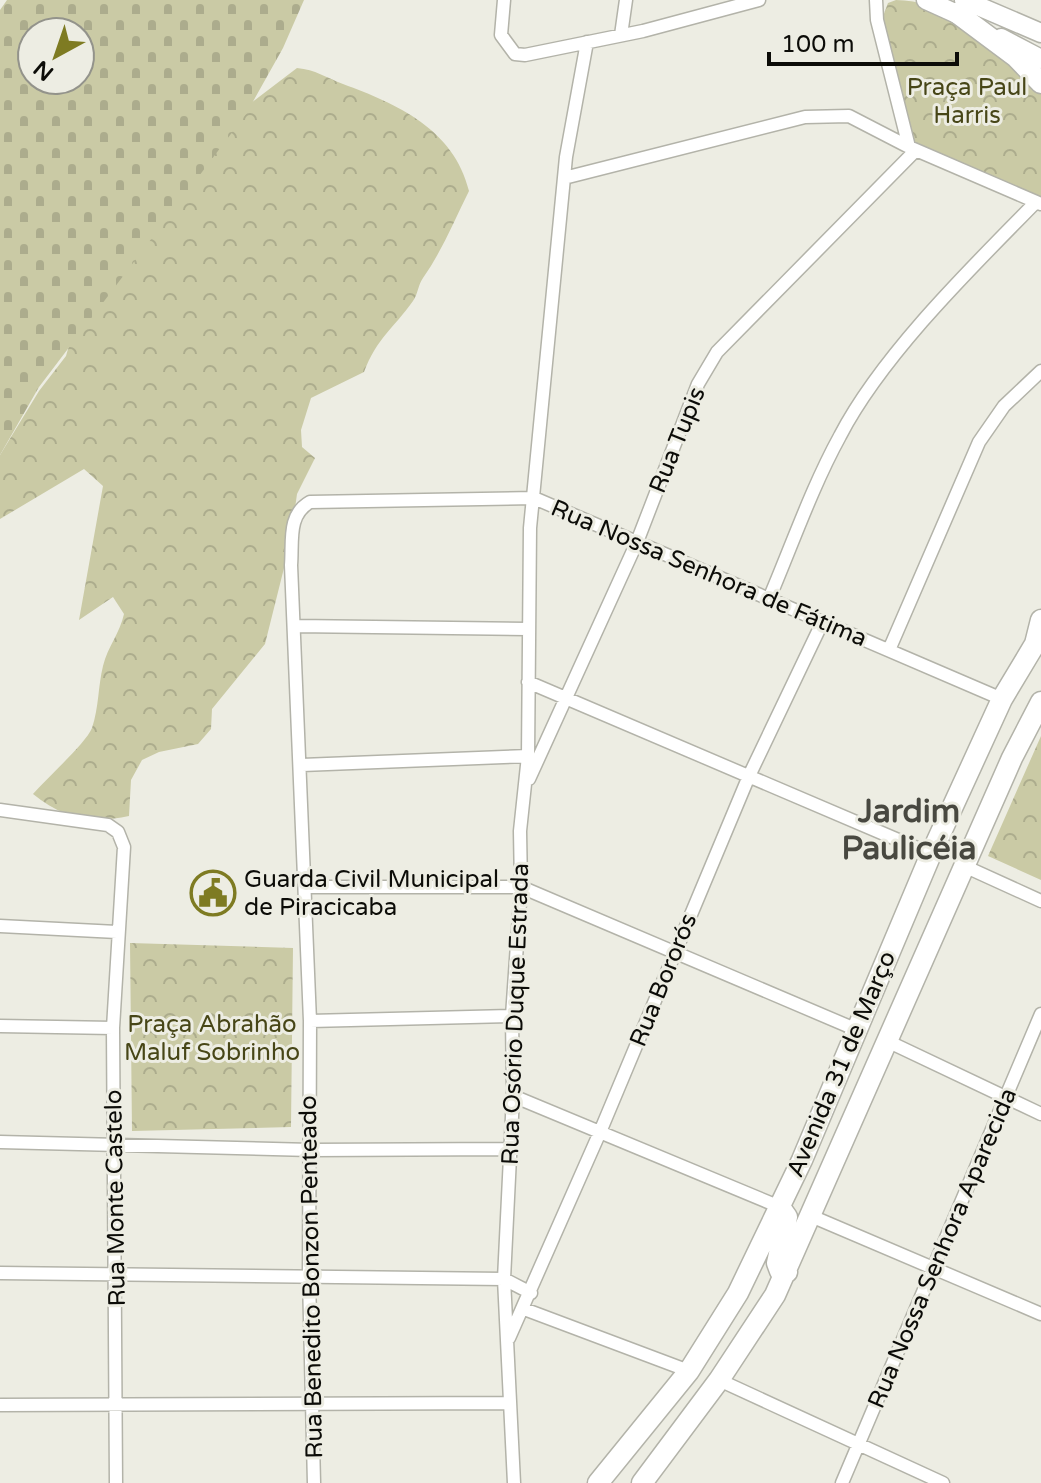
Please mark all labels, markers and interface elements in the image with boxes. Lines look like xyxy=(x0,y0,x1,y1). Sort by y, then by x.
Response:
north arrow xyxy=(16,16,96,96)
scale bar xyxy=(769,16,957,66)
text: 100 m xyxy=(781,30,855,59)
text: N xyxy=(29,55,59,86)
park label: Praça Paul Harris xyxy=(907,73,1027,130)
street label: Rua Tupis xyxy=(643,383,712,497)
street label: Rua Nossa Senhora de Fátima xyxy=(546,494,871,653)
district label: Jardim Paulicéia xyxy=(842,793,976,868)
street label: Rua Osório Duque Estrada xyxy=(496,863,535,1165)
place label: Guarda Civil Municipal de Piracicaba xyxy=(244,865,499,922)
public building icon: Guarda Civil Municipal de Piracicaba xyxy=(189,869,237,917)
street label: Rua Bororós xyxy=(624,909,703,1051)
street label: Avenida 31 de Março xyxy=(781,947,902,1182)
park label: Praça Abrahão Maluf Sobrinho xyxy=(124,1010,300,1067)
street label: Rua Nossa Senhora Aparecida xyxy=(862,1084,1023,1413)
street label: Rua Monte Castelo xyxy=(99,1089,132,1307)
street label: Rua Benedito Bonzon Penteado xyxy=(294,1095,329,1459)

